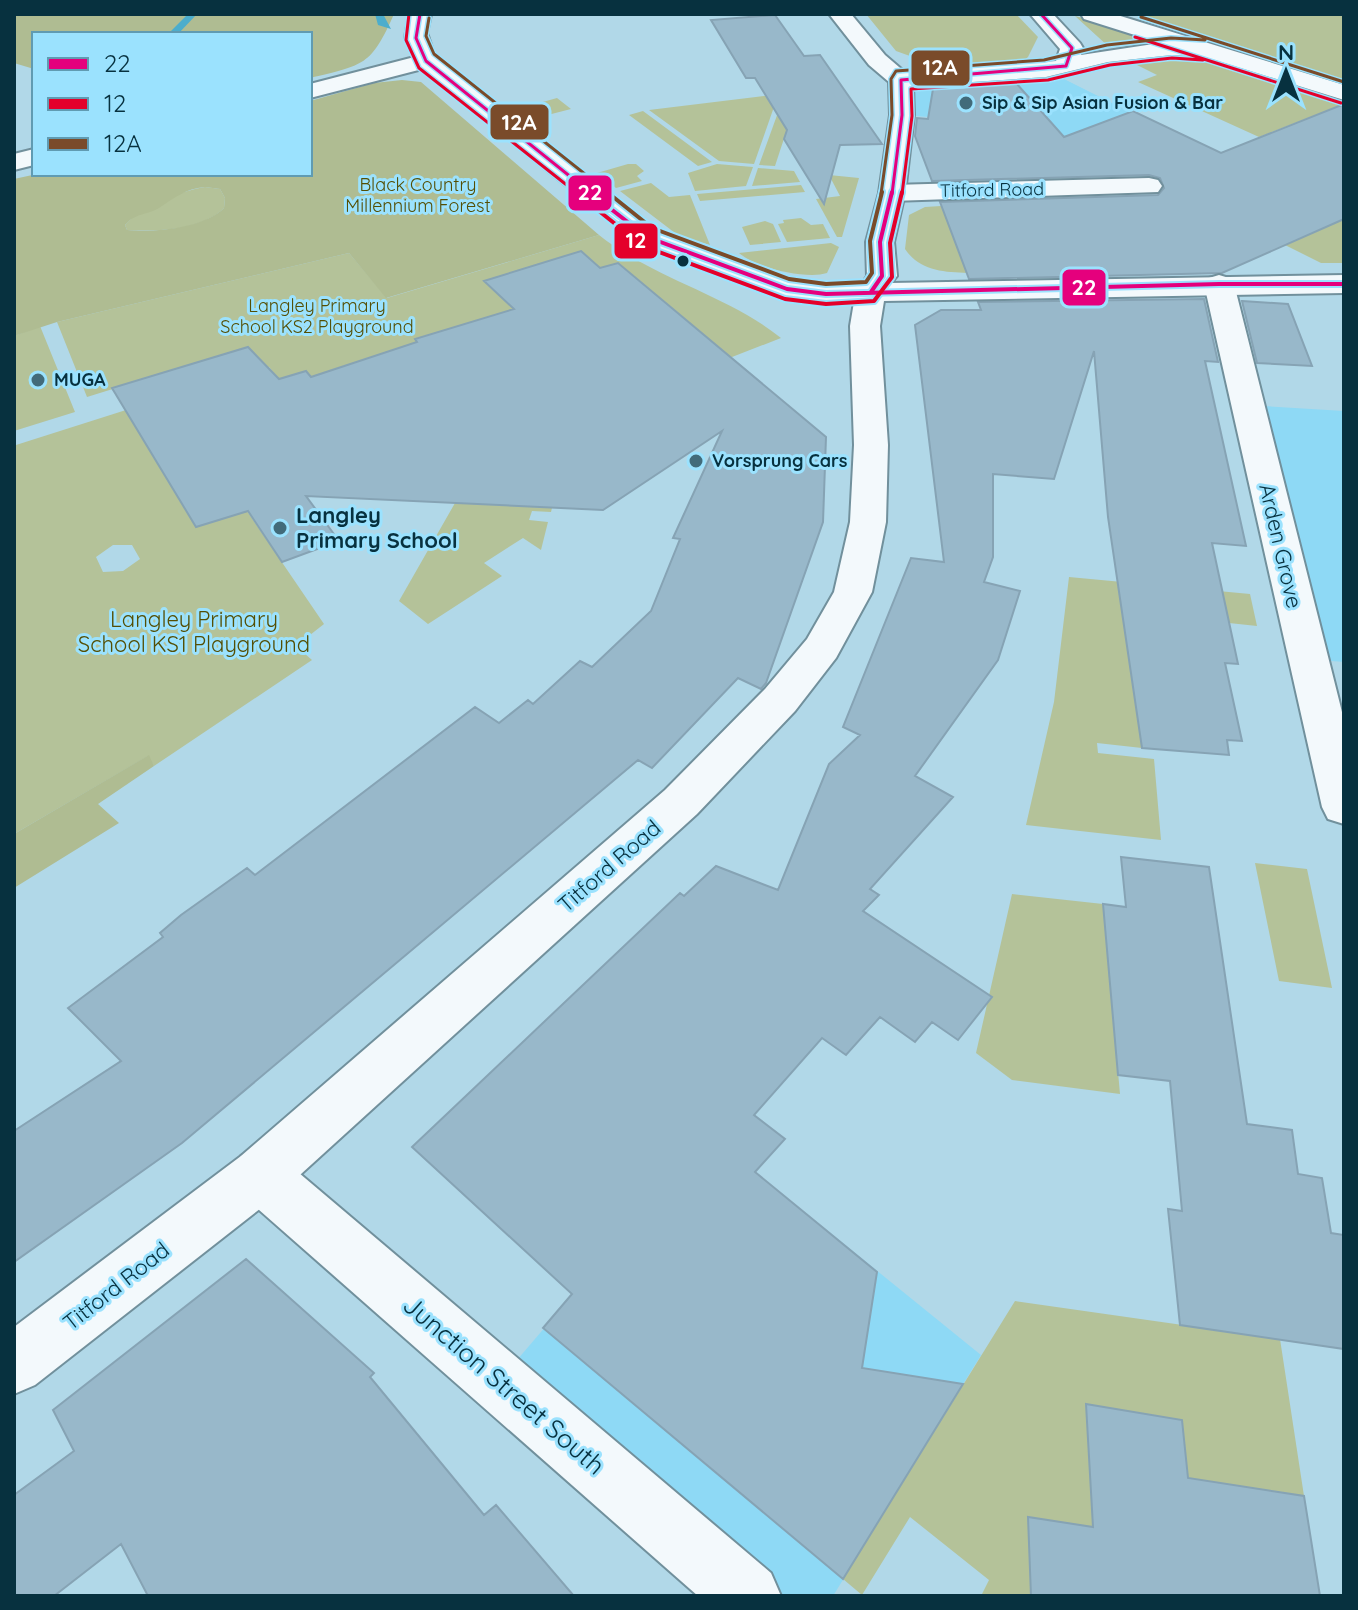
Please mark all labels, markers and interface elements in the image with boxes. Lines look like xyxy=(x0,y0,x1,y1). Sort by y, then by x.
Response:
legend xyxy=(32,32,312,176)
north arrow xyxy=(1246,32,1326,112)
text: N xyxy=(1278,38,1294,66)
text: 22 xyxy=(104,48,131,78)
line badge: 12A xyxy=(910,49,971,87)
text: 12A xyxy=(922,53,958,81)
text: 12 xyxy=(104,88,126,118)
place label: Sip & Sip Asian Fusion & Bar xyxy=(982,91,1223,114)
marker: Sip & Sip Asian Fusion & Bar xyxy=(957,94,975,112)
line badge: 12A xyxy=(489,103,550,141)
text: 12A xyxy=(501,108,537,136)
text: 12A xyxy=(104,128,142,158)
park label: Black Country Millennium Forest xyxy=(345,173,491,217)
line badge: 22 xyxy=(567,174,613,212)
street label: Titford Road xyxy=(940,177,1044,202)
text: 22 xyxy=(577,178,603,206)
line badge: 12 xyxy=(613,222,659,260)
text: 12 xyxy=(625,226,647,254)
unlabelled marker xyxy=(675,253,691,269)
line badge: 22 xyxy=(1061,268,1107,307)
text: 22 xyxy=(1071,273,1097,301)
park label: Langley Primary School KS2 Playground xyxy=(220,294,414,338)
place label: MUGA xyxy=(54,368,106,391)
marker: MUGA xyxy=(29,371,47,389)
place label: Vorsprung Cars xyxy=(712,449,848,472)
marker: Vorsprung Cars xyxy=(687,452,705,470)
street label: Arden Grove xyxy=(1253,481,1309,611)
place label: Langley Primary School xyxy=(296,501,458,554)
marker: Langley Primary School xyxy=(271,519,289,537)
park label: Langley Primary School KS1 Playground xyxy=(78,605,310,658)
street label: Titford Road xyxy=(552,814,666,918)
street label: Titford Road xyxy=(57,1236,175,1336)
street label: Junction Street South xyxy=(396,1288,612,1481)

